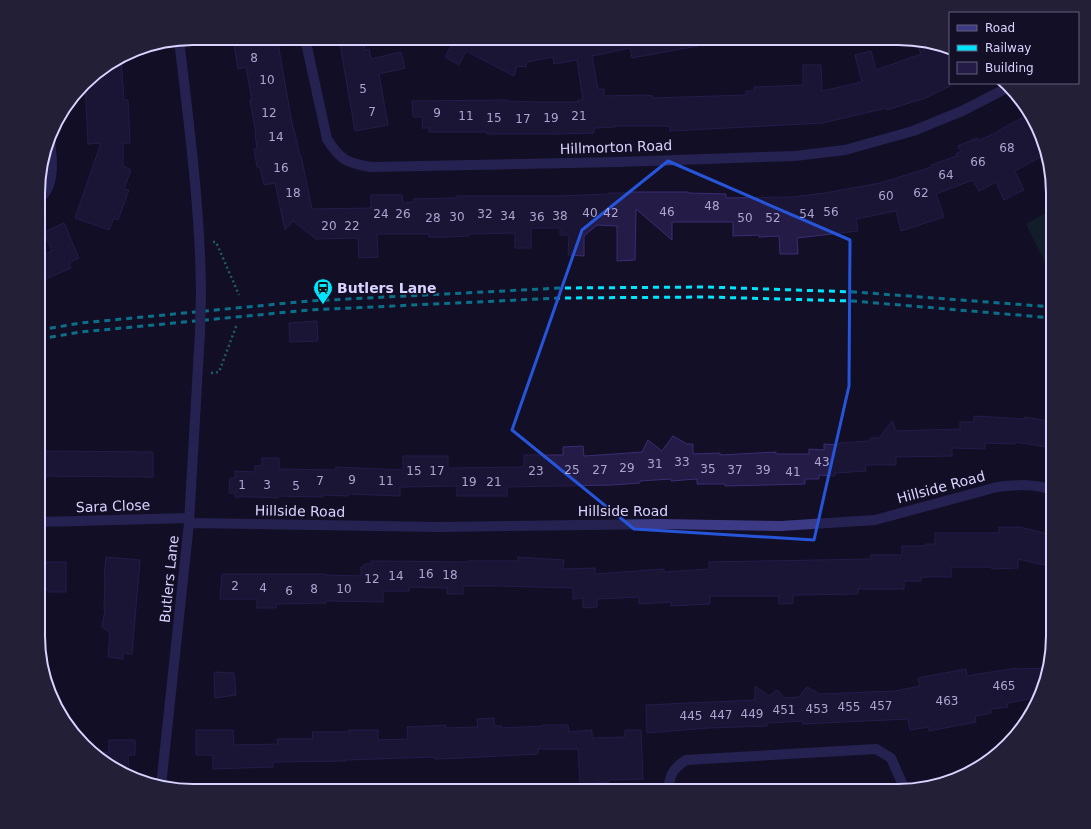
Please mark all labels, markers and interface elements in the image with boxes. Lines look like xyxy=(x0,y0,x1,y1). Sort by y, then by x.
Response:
legend xyxy=(949,12,1079,84)
text: Road xyxy=(985,21,1015,35)
text: Railway xyxy=(985,41,1031,55)
house number: 8 xyxy=(250,51,258,65)
text: Building xyxy=(985,61,1034,75)
house number: 10 xyxy=(259,73,275,87)
house number: 5 xyxy=(359,82,367,96)
house number: 7 xyxy=(368,105,376,119)
house number: 12 xyxy=(261,106,277,120)
house number: 9 xyxy=(433,106,441,120)
house number: 11 xyxy=(458,109,474,123)
house number: 21 xyxy=(571,109,587,123)
house number: 15 xyxy=(486,111,502,125)
house number: 19 xyxy=(543,111,559,125)
house number: 17 xyxy=(515,112,531,126)
house number: 14 xyxy=(268,130,284,144)
street label: Hillmorton Road xyxy=(559,137,673,157)
house number: 68 xyxy=(999,141,1015,155)
house number: 66 xyxy=(970,155,986,169)
house number: 16 xyxy=(273,161,289,175)
house number: 64 xyxy=(938,168,954,182)
house number: 18 xyxy=(285,186,301,200)
house number: 62 xyxy=(913,186,929,200)
house number: 60 xyxy=(878,189,894,203)
house number: 48 xyxy=(704,199,720,213)
house number: 46 xyxy=(659,205,675,219)
house number: 56 xyxy=(823,205,839,219)
house number: 40 xyxy=(582,206,598,220)
house number: 42 xyxy=(603,206,619,220)
house number: 24 xyxy=(373,207,389,221)
house number: 26 xyxy=(395,207,411,221)
house number: 32 xyxy=(477,207,493,221)
house number: 54 xyxy=(799,207,815,221)
house number: 34 xyxy=(500,209,516,223)
house number: 38 xyxy=(552,209,568,223)
house number: 30 xyxy=(449,210,465,224)
house number: 36 xyxy=(529,210,545,224)
house number: 28 xyxy=(425,211,441,225)
house number: 50 xyxy=(737,211,753,225)
house number: 52 xyxy=(765,211,781,225)
house number: 20 xyxy=(321,219,337,233)
house number: 22 xyxy=(344,219,360,233)
station icon: Butlers Lane xyxy=(312,277,334,305)
place label: Butlers Lane xyxy=(337,280,437,296)
house number: 33 xyxy=(674,455,690,469)
house number: 43 xyxy=(814,455,830,469)
house number: 31 xyxy=(647,457,663,471)
house number: 29 xyxy=(619,461,635,475)
house number: 35 xyxy=(700,462,716,476)
house number: 25 xyxy=(564,463,580,477)
house number: 27 xyxy=(592,463,608,477)
house number: 37 xyxy=(727,463,743,477)
house number: 39 xyxy=(755,463,771,477)
house number: 15 xyxy=(406,464,422,478)
house number: 17 xyxy=(429,464,445,478)
house number: 23 xyxy=(528,464,544,478)
house number: 41 xyxy=(785,465,801,479)
street label: Hillside Road xyxy=(895,468,987,506)
house number: 9 xyxy=(348,473,356,487)
house number: 7 xyxy=(316,474,324,488)
house number: 11 xyxy=(378,474,394,488)
house number: 19 xyxy=(461,475,477,489)
house number: 21 xyxy=(486,475,502,489)
house number: 1 xyxy=(238,478,246,492)
house number: 3 xyxy=(263,478,271,492)
house number: 5 xyxy=(292,479,300,493)
street label: Sara Close xyxy=(76,497,150,515)
street label: Hillside Road xyxy=(255,502,345,520)
street label: Hillside Road xyxy=(578,503,668,519)
street label: Butlers Lane xyxy=(156,534,182,624)
house number: 16 xyxy=(418,567,434,581)
house number: 18 xyxy=(442,568,458,582)
house number: 14 xyxy=(388,569,404,583)
house number: 12 xyxy=(364,572,380,586)
house number: 2 xyxy=(231,579,239,593)
house number: 4 xyxy=(259,581,267,595)
house number: 8 xyxy=(310,582,318,596)
house number: 10 xyxy=(336,582,352,596)
house number: 6 xyxy=(285,584,293,598)
house number: 465 xyxy=(993,679,1015,693)
house number: 463 xyxy=(936,694,958,708)
house number: 457 xyxy=(870,699,892,713)
house number: 455 xyxy=(838,700,860,714)
house number: 453 xyxy=(806,702,828,716)
house number: 451 xyxy=(773,703,795,717)
house number: 449 xyxy=(741,707,763,721)
house number: 447 xyxy=(710,708,732,722)
house number: 445 xyxy=(680,709,702,723)

